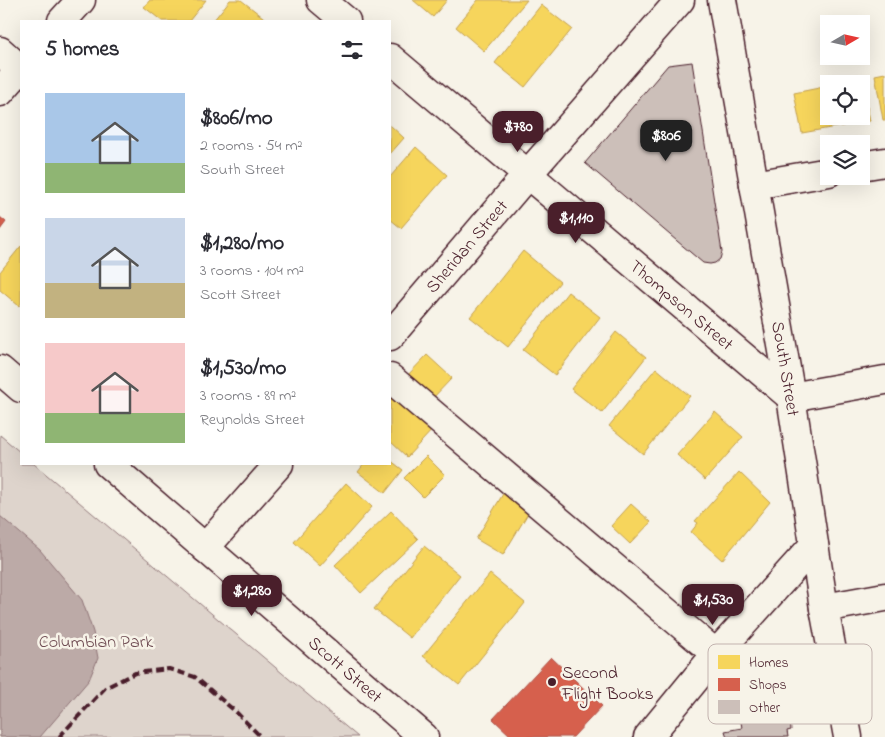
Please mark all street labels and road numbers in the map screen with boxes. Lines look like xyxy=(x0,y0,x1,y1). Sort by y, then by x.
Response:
street label: Sheridan Street xyxy=(421,195,515,300)
street label: Thompson Street xyxy=(623,254,738,358)
street label: South Street xyxy=(763,319,805,418)
street label: Scott Street xyxy=(301,631,387,710)

